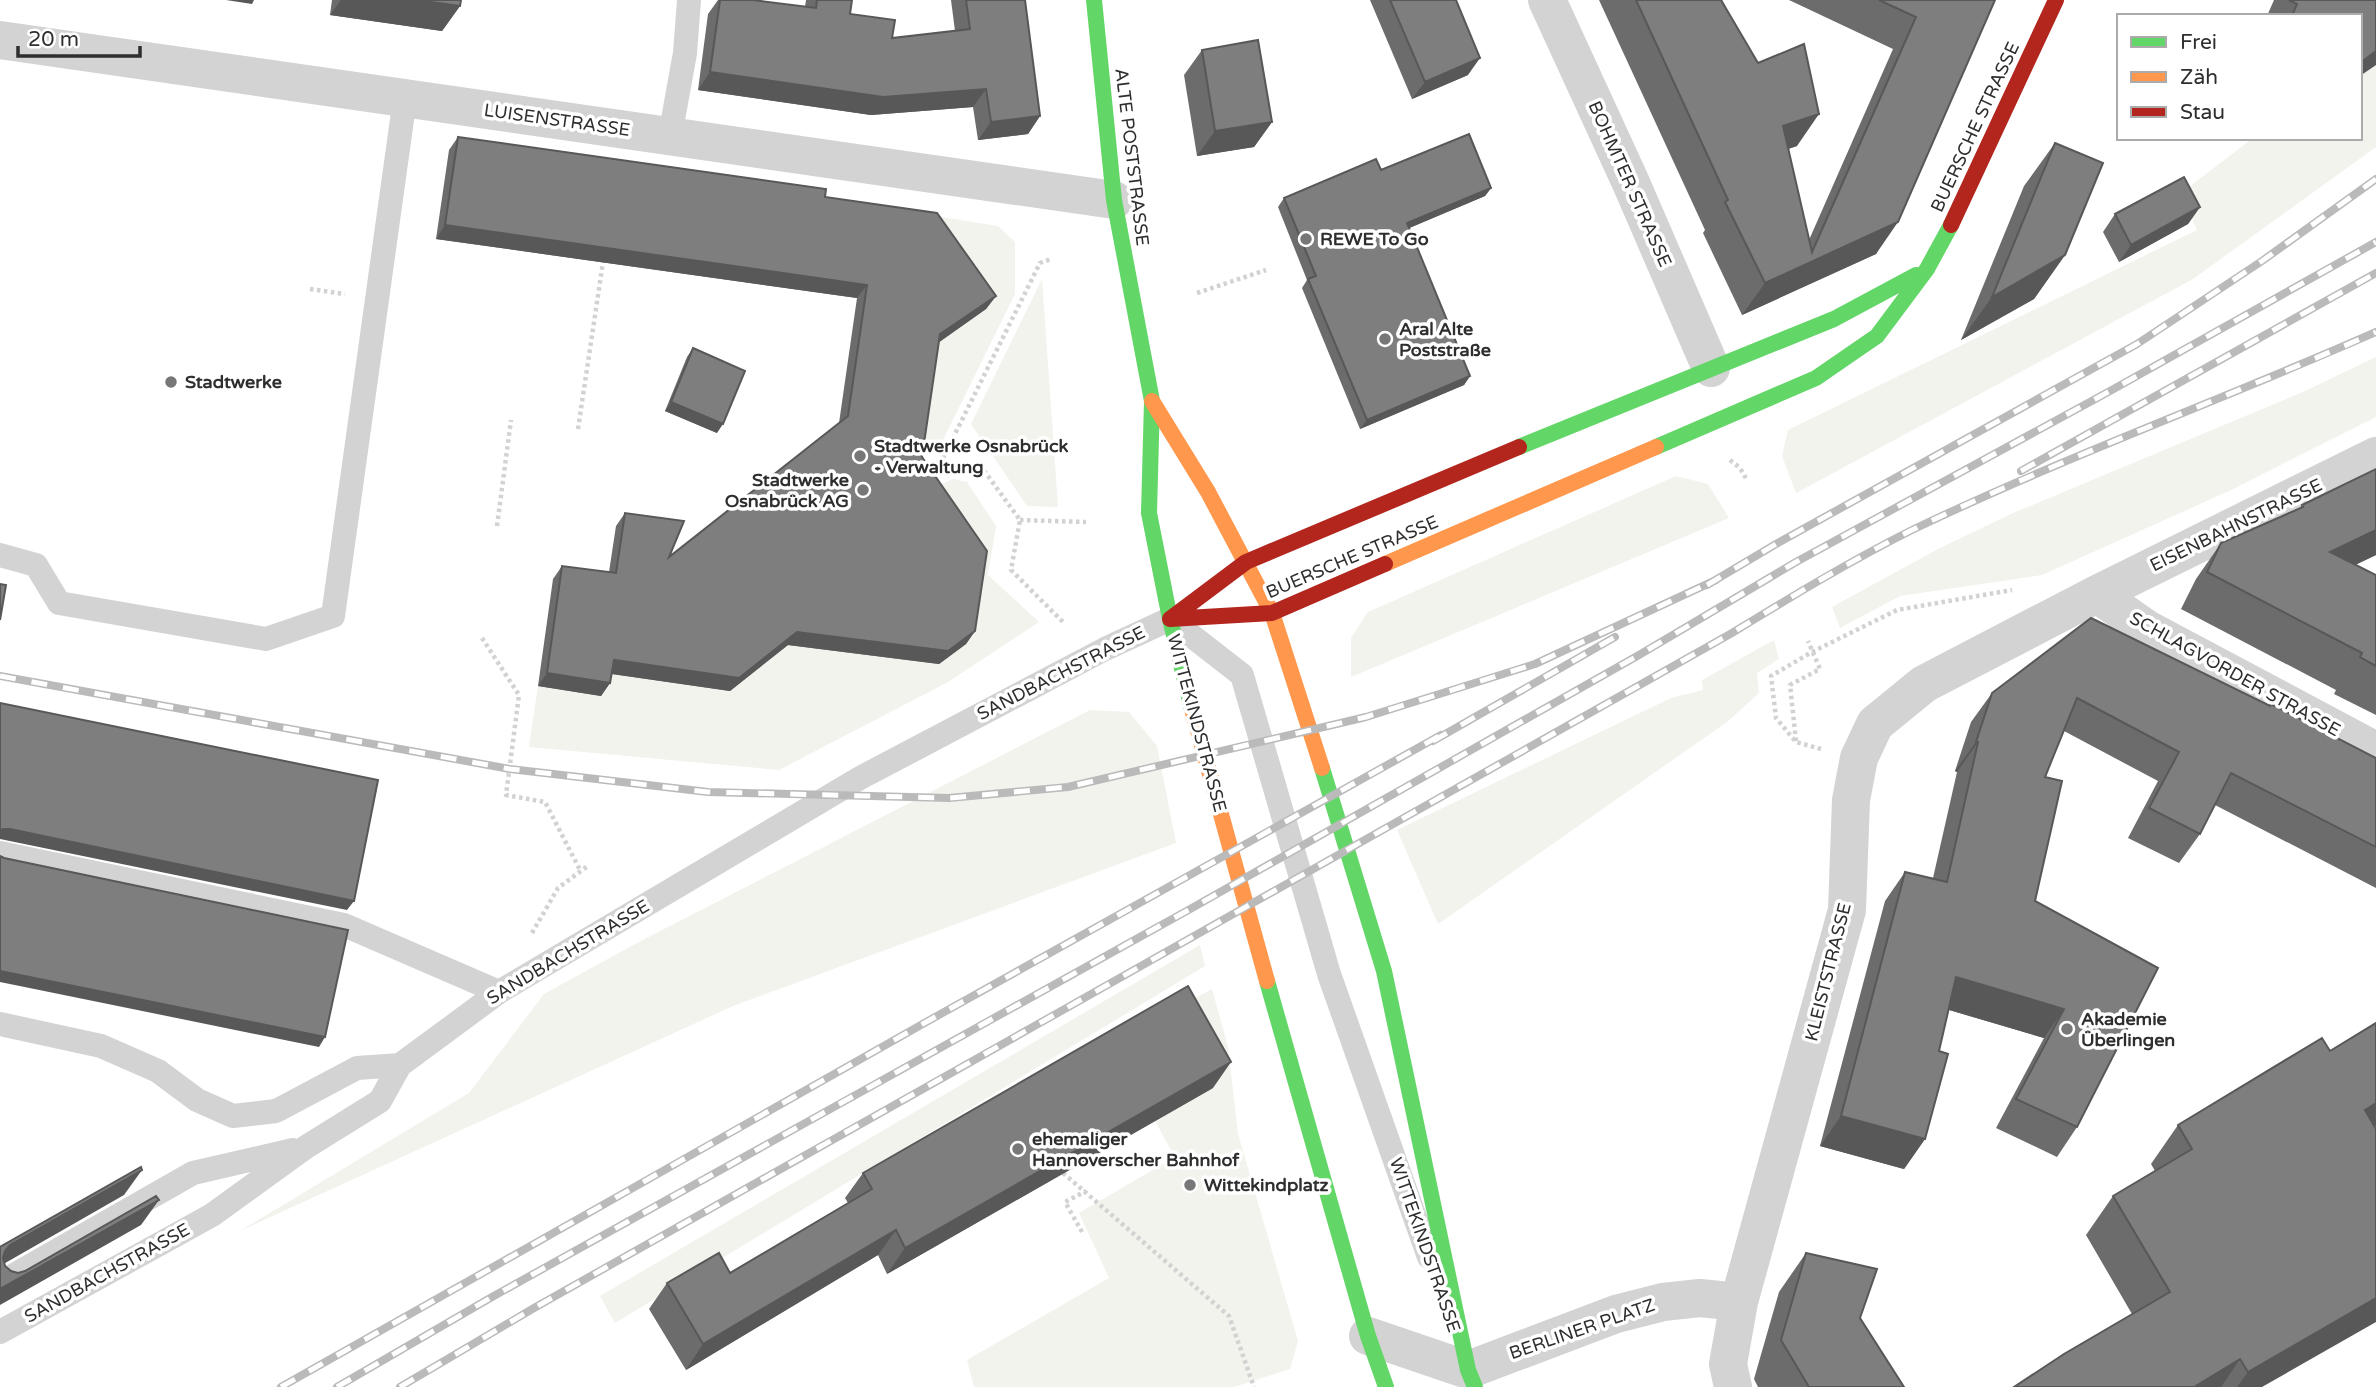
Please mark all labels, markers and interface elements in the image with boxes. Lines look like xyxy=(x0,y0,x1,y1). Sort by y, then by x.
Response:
scale bar xyxy=(18,14,140,58)
legend xyxy=(2117,14,2362,140)
text: 20 m xyxy=(28,27,79,52)
text: Frei xyxy=(2180,30,2217,55)
street label: BUERSCHE STRASSE xyxy=(1926,38,2024,216)
text: Zäh xyxy=(2180,65,2218,90)
street label: ALTE POSTSTRASSE xyxy=(1110,67,1154,247)
street label: BOHMTER STRASSE xyxy=(1583,98,1677,270)
street label: LUISENSTRASSE xyxy=(483,99,631,141)
text: Stau xyxy=(2180,100,2225,125)
place label: REWE To Go xyxy=(1320,228,1429,250)
marker: REWE To Go xyxy=(1298,231,1314,247)
place label: Aral Alte Poststraße xyxy=(1399,318,1491,361)
marker: Aral Alte Poststraße xyxy=(1377,331,1393,347)
place label: Stadtwerke xyxy=(185,371,282,393)
marker: Stadtwerke xyxy=(163,374,179,390)
place label: Stadtwerke Osnabrück - Verwaltung xyxy=(874,435,1069,478)
marker: Stadtwerke Osnabrück - Verwaltung xyxy=(852,448,868,464)
place label: Stadtwerke Osnabrück AG xyxy=(725,469,849,512)
street label: EISENBAHNSTRASSE xyxy=(2146,474,2326,576)
marker: Stadtwerke Osnabrück AG xyxy=(855,482,871,498)
street label: BUERSCHE STRASSE xyxy=(1263,511,1441,603)
street label: SCHLAGVORDER STRASSE xyxy=(2126,607,2344,741)
street label: SANDBACHSTRASSE xyxy=(973,621,1149,725)
street label: WITTEKINDSTRASSE xyxy=(1163,632,1231,814)
street label: SANDBACHSTRASSE xyxy=(483,895,653,1009)
street label: KLEISTSTRASSE xyxy=(1800,901,1856,1043)
place label: Akademie Überlingen xyxy=(2081,1008,2175,1051)
marker: Akademie Überlingen xyxy=(2059,1021,2075,1037)
place label: ehemaliger Hannoverscher Bahnhof xyxy=(1032,1128,1240,1171)
marker: ehemaliger Hannoverscher Bahnhof xyxy=(1010,1141,1026,1157)
street label: WITTEKINDSTRASSE xyxy=(1385,1155,1465,1335)
place label: Wittekindplatz xyxy=(1204,1174,1329,1196)
marker: Wittekindplatz xyxy=(1182,1177,1198,1193)
street label: SANDBACHSTRASSE xyxy=(21,1218,193,1328)
street label: BERLINER PLATZ xyxy=(1506,1294,1658,1364)

